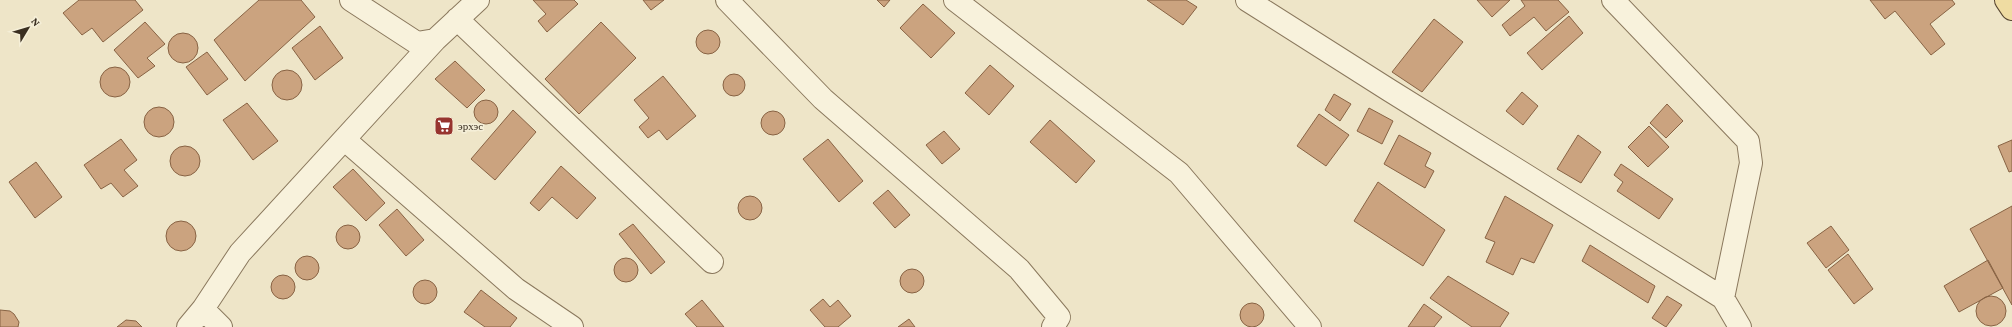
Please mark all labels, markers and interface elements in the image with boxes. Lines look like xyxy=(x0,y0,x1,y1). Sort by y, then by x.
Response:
north arrow xyxy=(8,8,48,48)
text: N xyxy=(29,15,43,29)
supermarket icon: эрхэс xyxy=(433,115,455,137)
place label: эрхэс xyxy=(458,120,483,132)

